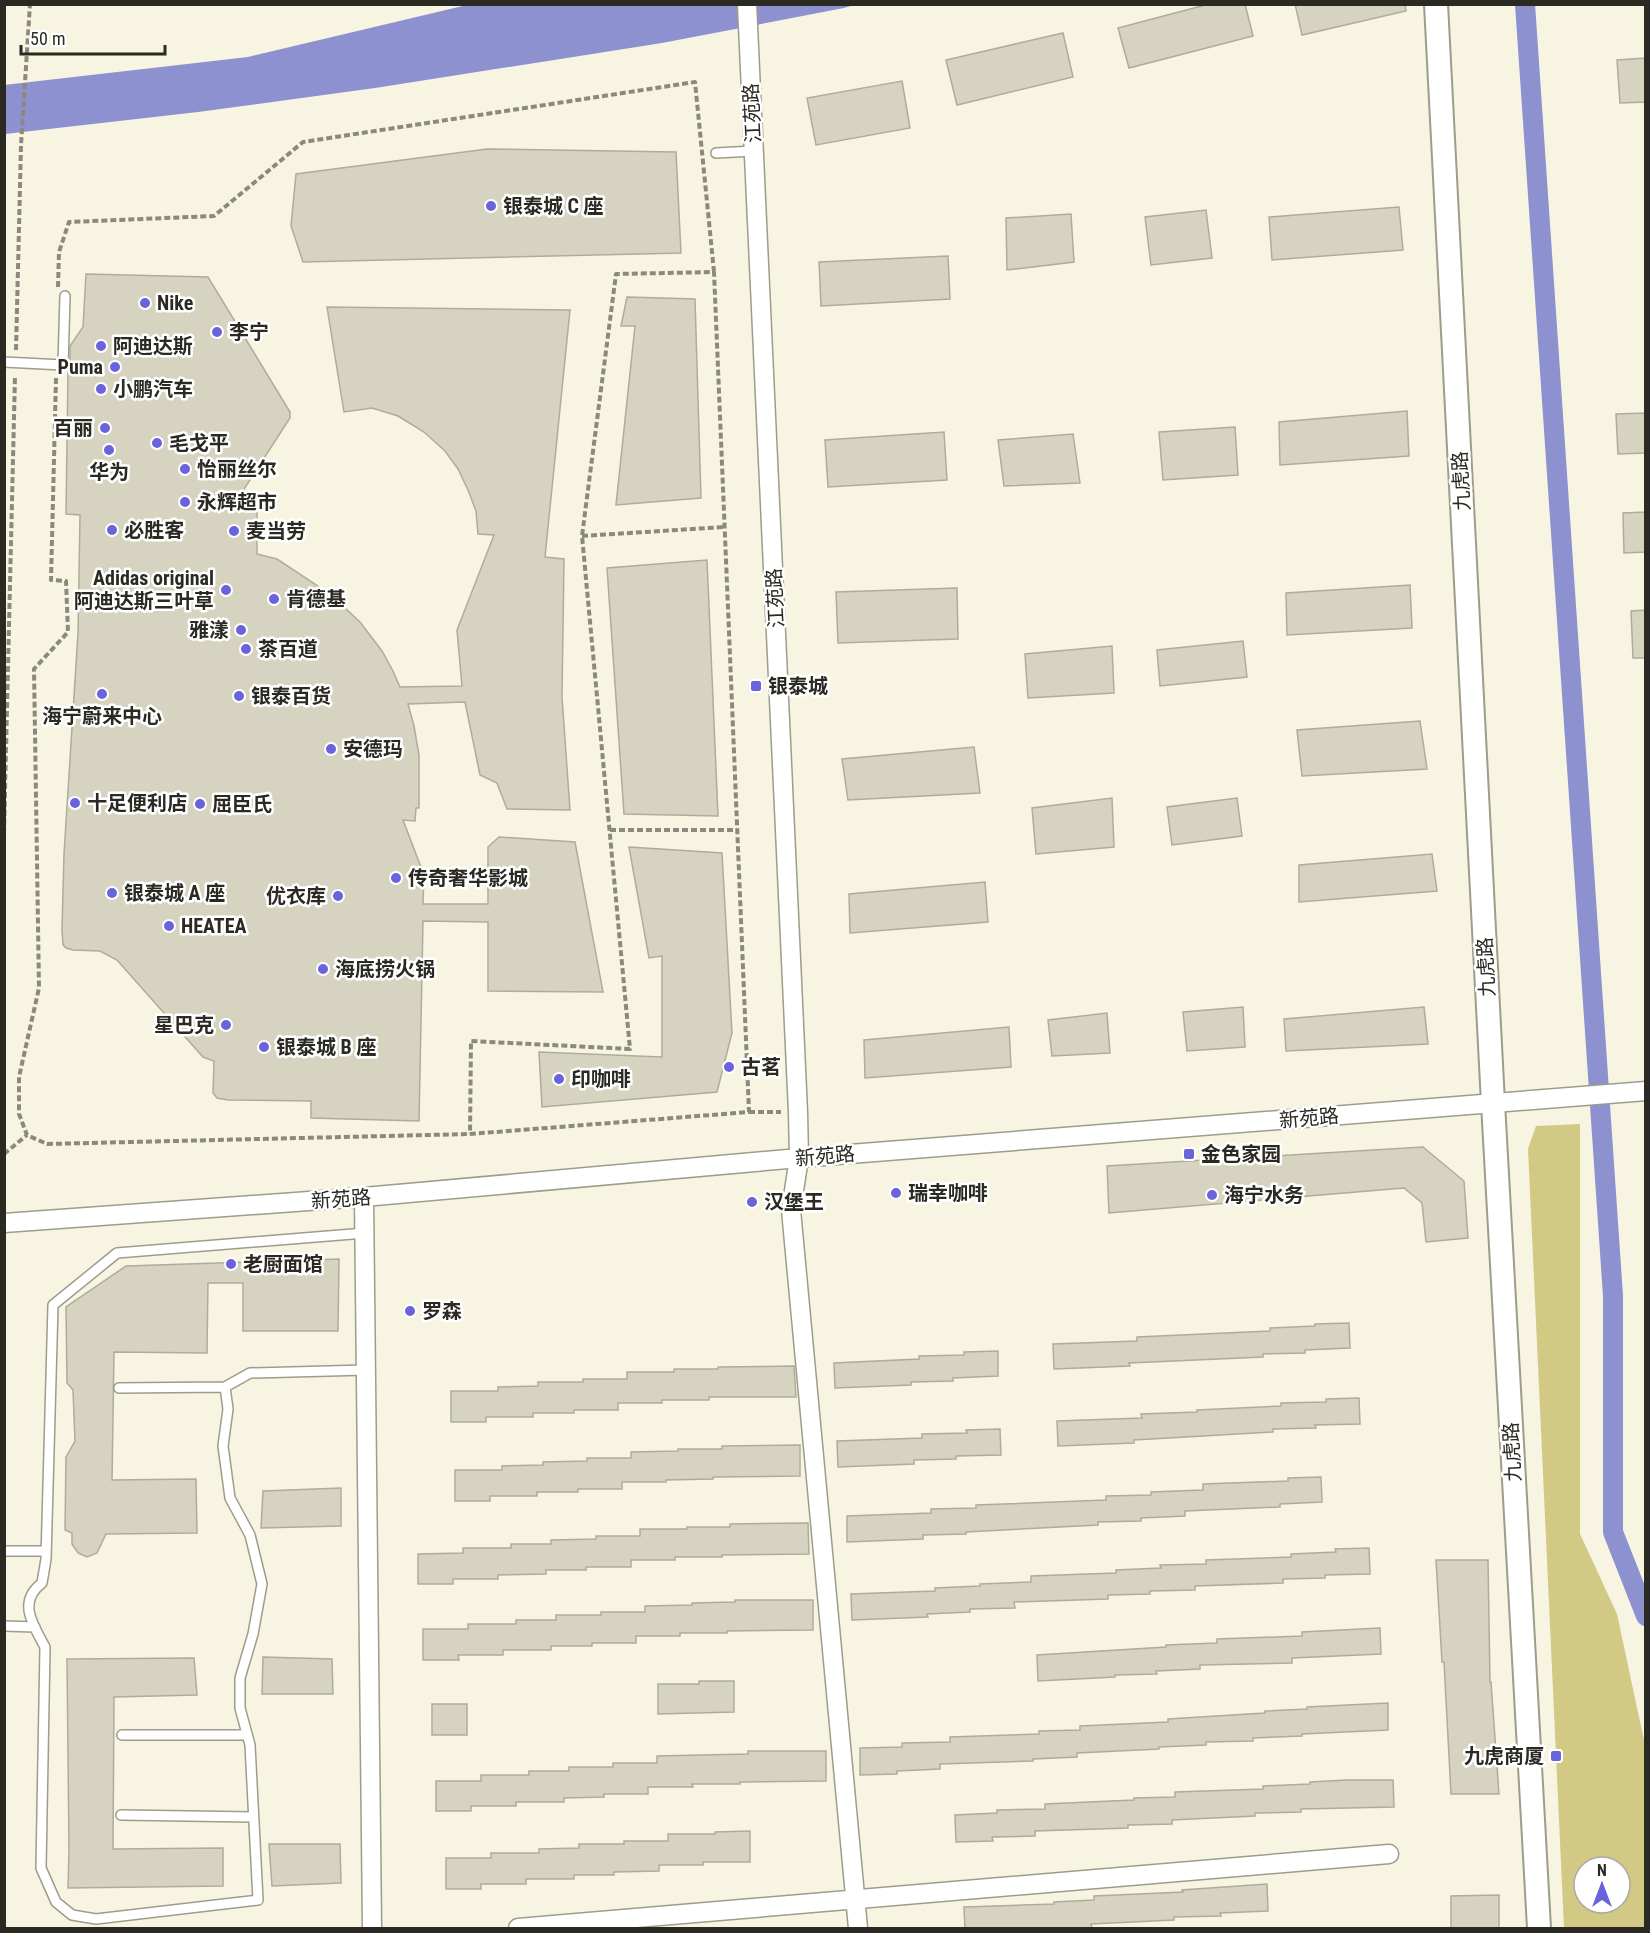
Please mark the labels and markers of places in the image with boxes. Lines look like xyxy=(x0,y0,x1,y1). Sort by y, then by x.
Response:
place label: 银泰城 C 座 xyxy=(503,194,604,218)
marker: 银泰城 C 座 xyxy=(484,199,498,213)
place label: Nike xyxy=(157,291,193,315)
marker: Nike xyxy=(138,296,152,310)
place label: 李宁 xyxy=(229,320,269,344)
marker: 李宁 xyxy=(210,325,224,339)
place label: 阿迪达斯 xyxy=(113,334,193,358)
marker: 阿迪达斯 xyxy=(94,339,108,353)
place label: Puma xyxy=(58,355,103,379)
marker: Puma xyxy=(108,360,122,374)
place label: 小鹏汽车 xyxy=(113,377,193,401)
marker: 小鹏汽车 xyxy=(94,382,108,396)
place label: 百丽 xyxy=(53,416,93,440)
marker: 百丽 xyxy=(98,421,112,435)
place label: 毛戈平 xyxy=(169,431,229,455)
marker: 毛戈平 xyxy=(150,436,164,450)
marker: 华为 xyxy=(102,443,116,457)
place label: 怡丽丝尔 xyxy=(197,457,277,481)
place label: 华为 xyxy=(89,460,129,484)
marker: 怡丽丝尔 xyxy=(178,462,192,476)
place label: 永辉超市 xyxy=(197,490,277,514)
marker: 永辉超市 xyxy=(178,495,192,509)
place label: 必胜客 xyxy=(124,518,184,542)
place label: 麦当劳 xyxy=(246,519,306,543)
marker: 必胜客 xyxy=(105,523,119,537)
marker: 麦当劳 xyxy=(227,524,241,538)
place label: Adidas original 阿迪达斯三叶草 xyxy=(74,566,214,613)
marker: Adidas original 阿迪达斯三叶草 xyxy=(219,583,233,597)
place label: 肯德基 xyxy=(286,587,346,611)
marker: 肯德基 xyxy=(267,592,281,606)
place label: 雅漾 xyxy=(189,618,229,642)
marker: 雅漾 xyxy=(234,623,248,637)
place label: 茶百道 xyxy=(258,637,318,661)
marker: 茶百道 xyxy=(239,642,253,656)
place label: 银泰城 xyxy=(768,674,828,698)
marker: 银泰城 xyxy=(749,679,763,693)
place label: 银泰百货 xyxy=(251,684,331,708)
marker: 海宁蔚来中心 xyxy=(95,687,109,701)
marker: 银泰百货 xyxy=(232,689,246,703)
place label: 海宁蔚来中心 xyxy=(42,704,162,728)
place label: 安德玛 xyxy=(343,737,403,761)
marker: 安德玛 xyxy=(324,742,338,756)
place label: 十足便利店 xyxy=(87,791,187,815)
place label: 屈臣氏 xyxy=(212,792,272,816)
marker: 十足便利店 xyxy=(68,796,82,810)
marker: 屈臣氏 xyxy=(193,797,207,811)
place label: 传奇奢华影城 xyxy=(408,866,528,890)
marker: 传奇奢华影城 xyxy=(389,871,403,885)
place label: 银泰城 A 座 xyxy=(124,881,225,905)
place label: 优衣库 xyxy=(266,884,326,908)
marker: 银泰城 A 座 xyxy=(105,886,119,900)
marker: 优衣库 xyxy=(331,889,345,903)
place label: HEATEA xyxy=(181,914,247,938)
marker: HEATEA xyxy=(162,919,176,933)
place label: 海底捞火锅 xyxy=(335,957,435,981)
marker: 海底捞火锅 xyxy=(316,962,330,976)
place label: 星巴克 xyxy=(154,1013,214,1037)
marker: 星巴克 xyxy=(219,1018,233,1032)
place label: 银泰城 B 座 xyxy=(276,1035,376,1059)
marker: 银泰城 B 座 xyxy=(257,1040,271,1054)
place label: 古茗 xyxy=(741,1055,781,1079)
marker: 古茗 xyxy=(722,1060,736,1074)
place label: 印咖啡 xyxy=(571,1067,631,1091)
marker: 印咖啡 xyxy=(552,1072,566,1086)
place label: 金色家园 xyxy=(1201,1142,1281,1166)
marker: 金色家园 xyxy=(1182,1147,1196,1161)
place label: 瑞幸咖啡 xyxy=(908,1181,988,1205)
place label: 海宁水务 xyxy=(1224,1183,1304,1207)
marker: 瑞幸咖啡 xyxy=(889,1186,903,1200)
marker: 海宁水务 xyxy=(1205,1188,1219,1202)
place label: 汉堡王 xyxy=(764,1190,824,1214)
marker: 汉堡王 xyxy=(745,1195,759,1209)
place label: 老厨面馆 xyxy=(243,1252,323,1276)
marker: 老厨面馆 xyxy=(224,1257,238,1271)
place label: 罗森 xyxy=(422,1299,462,1323)
marker: 罗森 xyxy=(403,1304,417,1318)
place label: 九虎商厦 xyxy=(1464,1744,1544,1768)
marker: 九虎商厦 xyxy=(1549,1749,1563,1763)

